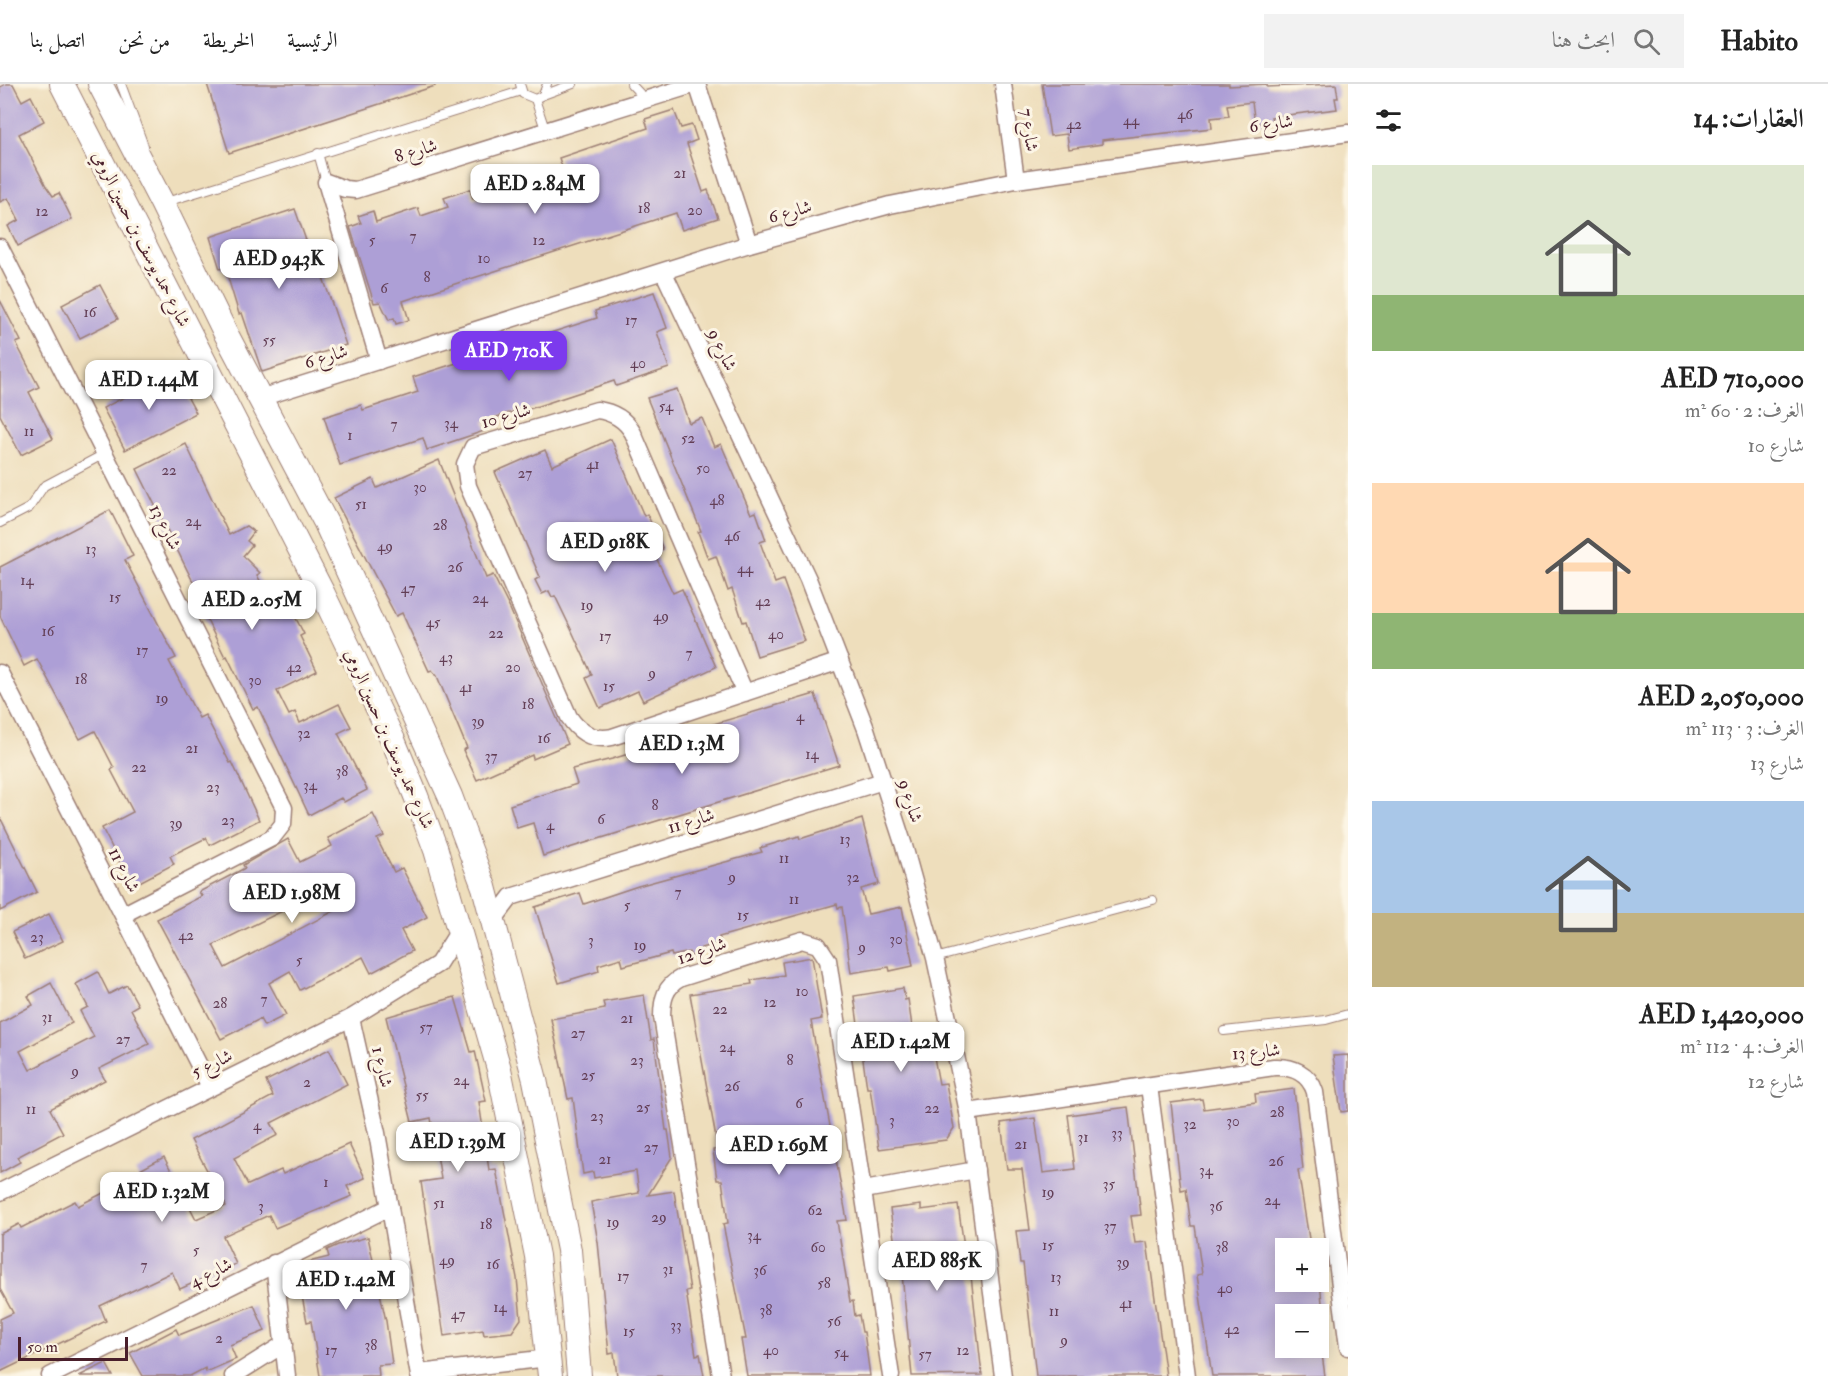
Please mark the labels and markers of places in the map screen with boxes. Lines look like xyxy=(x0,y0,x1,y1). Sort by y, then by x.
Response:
pin: AED 2.84M xyxy=(466,164,604,215)
pin: AED 943K xyxy=(217,239,341,290)
pin: AED 710K xyxy=(447,331,571,382)
pin: AED 1.44M xyxy=(80,360,218,411)
pin: AED 918K xyxy=(543,522,667,573)
pin: AED 2.05M xyxy=(183,580,321,631)
pin: AED 1.3M xyxy=(620,724,744,775)
pin: AED 1.98M xyxy=(223,873,361,924)
pin: AED 1.42M xyxy=(832,1022,970,1073)
pin: AED 1.39M xyxy=(389,1122,527,1173)
pin: AED 1.69M xyxy=(710,1125,848,1176)
pin: AED 1.32M xyxy=(93,1172,231,1223)
pin: AED 885K xyxy=(875,1241,999,1292)
pin: AED 1.42M xyxy=(277,1260,415,1311)

